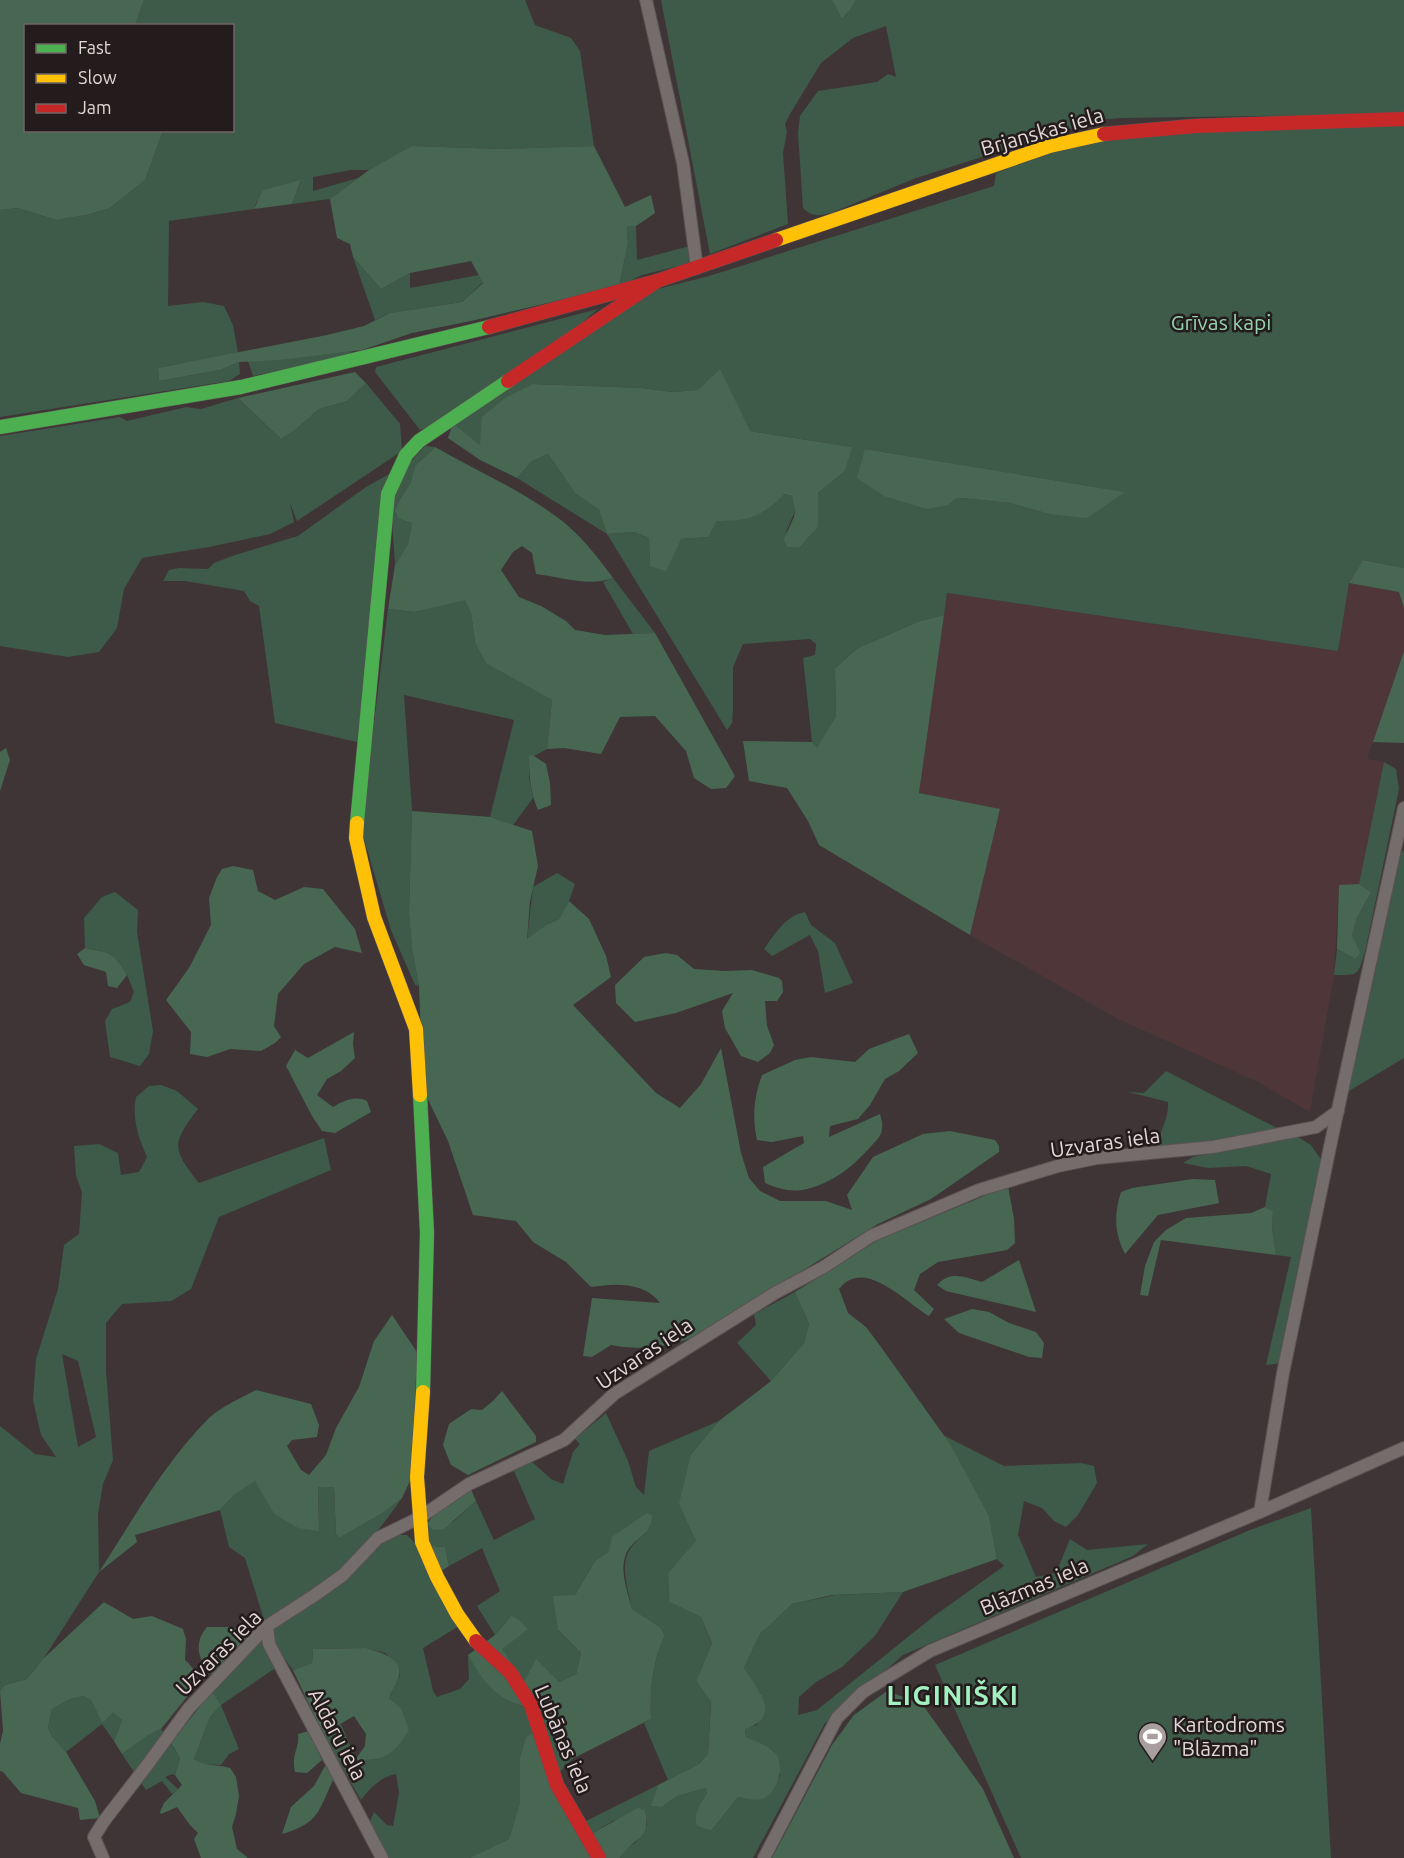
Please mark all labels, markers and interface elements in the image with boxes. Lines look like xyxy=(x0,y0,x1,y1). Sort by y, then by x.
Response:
legend xyxy=(24,24,234,132)
text: Fast xyxy=(78,37,111,57)
text: Slow xyxy=(78,67,117,87)
text: Jam xyxy=(78,97,112,117)
street label: Brjanskas iela xyxy=(978,102,1106,160)
park label: Grīvas kapi xyxy=(1171,310,1271,334)
street label: Uzvaras iela xyxy=(1049,1122,1161,1162)
street label: Uzvaras iela xyxy=(591,1312,697,1394)
street label: Blāzmas iela xyxy=(976,1552,1092,1620)
street label: Uzvaras iela xyxy=(170,1604,266,1700)
district label: LIGINIŠKI xyxy=(887,1679,1019,1710)
street label: Lubānas iela xyxy=(530,1681,598,1797)
street label: Aldaru iela xyxy=(304,1684,372,1784)
place label: Kartodroms "Blāzma" xyxy=(1173,1712,1285,1760)
sports icon: Kartodroms "Blāzma" xyxy=(1136,1720,1168,1762)

